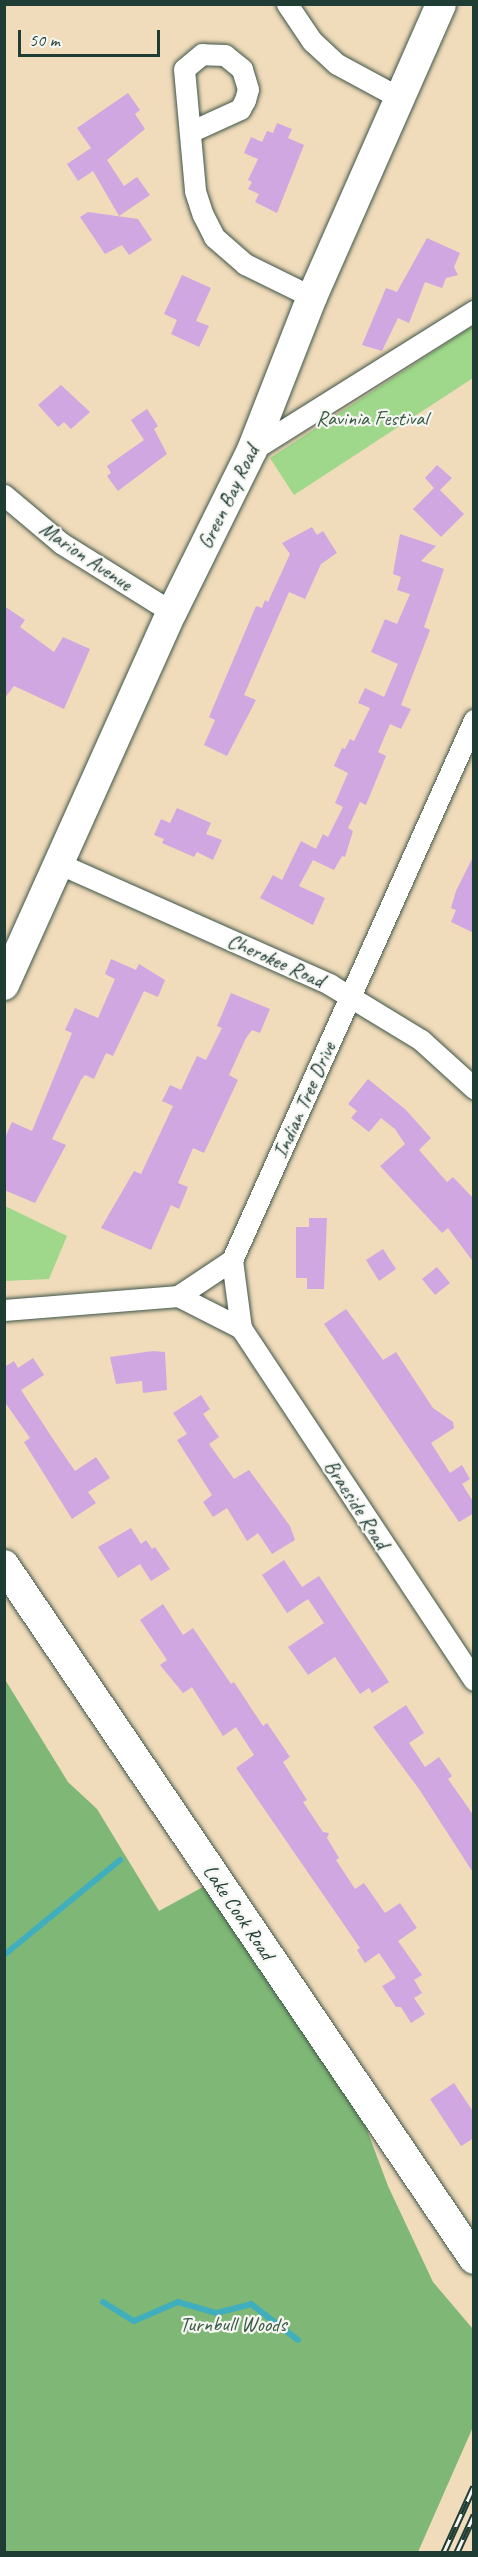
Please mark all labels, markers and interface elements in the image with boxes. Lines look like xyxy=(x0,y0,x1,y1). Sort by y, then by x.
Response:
scale bar xyxy=(21,18,164,56)
text: 50 m xyxy=(29,29,60,51)
park label: Ravinia Festival xyxy=(316,405,428,431)
street label: Green Bay Road xyxy=(192,441,264,553)
street label: Marion Avenue xyxy=(35,516,137,596)
street label: Cherokee Road xyxy=(224,928,328,992)
street label: Indian Tree Drive xyxy=(267,1038,341,1162)
street label: Braeside Road xyxy=(319,1455,395,1553)
street label: Lake Cook Road xyxy=(198,1859,280,1965)
park label: Turnbull Woods xyxy=(180,2311,286,2337)

